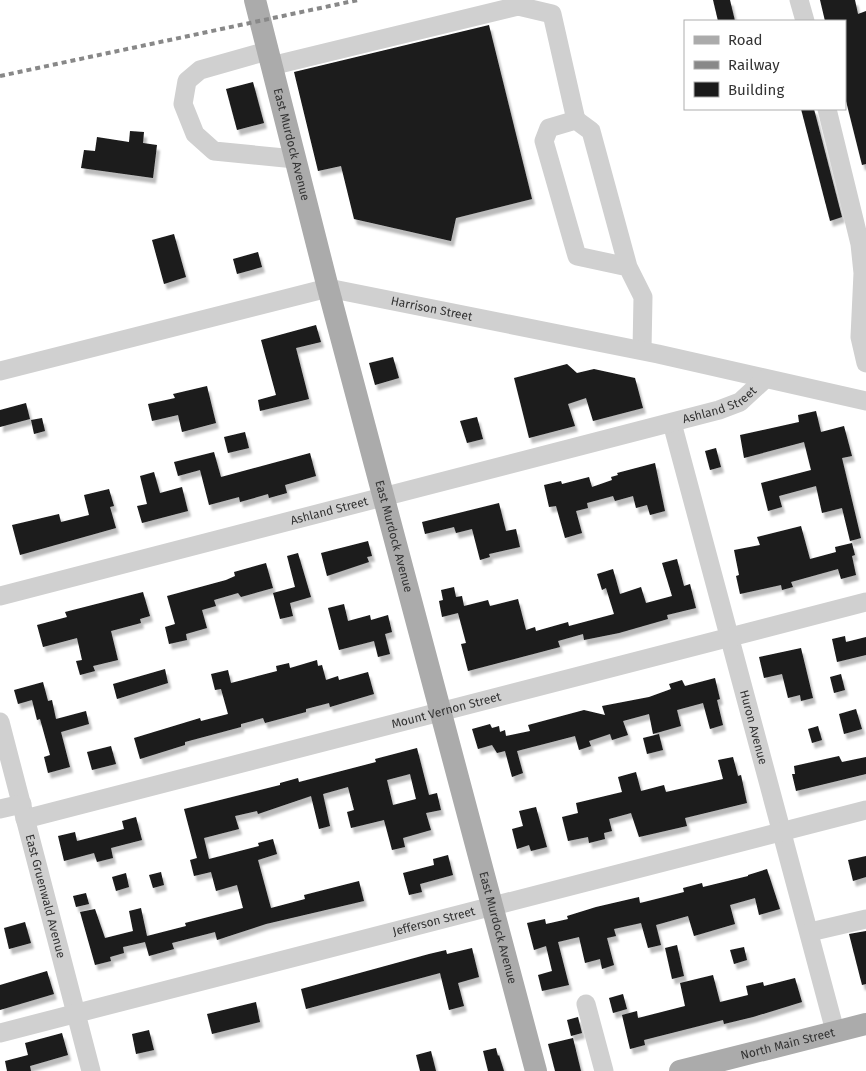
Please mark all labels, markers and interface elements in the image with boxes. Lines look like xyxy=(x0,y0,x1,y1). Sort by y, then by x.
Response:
legend xyxy=(684,20,846,110)
text: Road xyxy=(728,31,763,49)
text: Railway xyxy=(728,56,780,74)
text: Building xyxy=(728,81,784,99)
street label: East Murdock Avenue xyxy=(271,87,313,202)
street label: Harrison Street xyxy=(390,294,474,324)
street label: Ashland Street xyxy=(681,383,760,426)
street label: East Murdock Avenue xyxy=(372,479,416,594)
street label: Ashland Street xyxy=(289,494,370,528)
street label: Huron Avenue xyxy=(737,688,770,766)
street label: Mount Vernon Street xyxy=(390,689,503,731)
street label: East Gruenwald Avenue xyxy=(23,833,68,960)
street label: East Murdock Avenue xyxy=(476,870,520,985)
street label: Jefferson Street xyxy=(391,904,477,939)
street label: North Main Street xyxy=(739,1025,837,1062)

